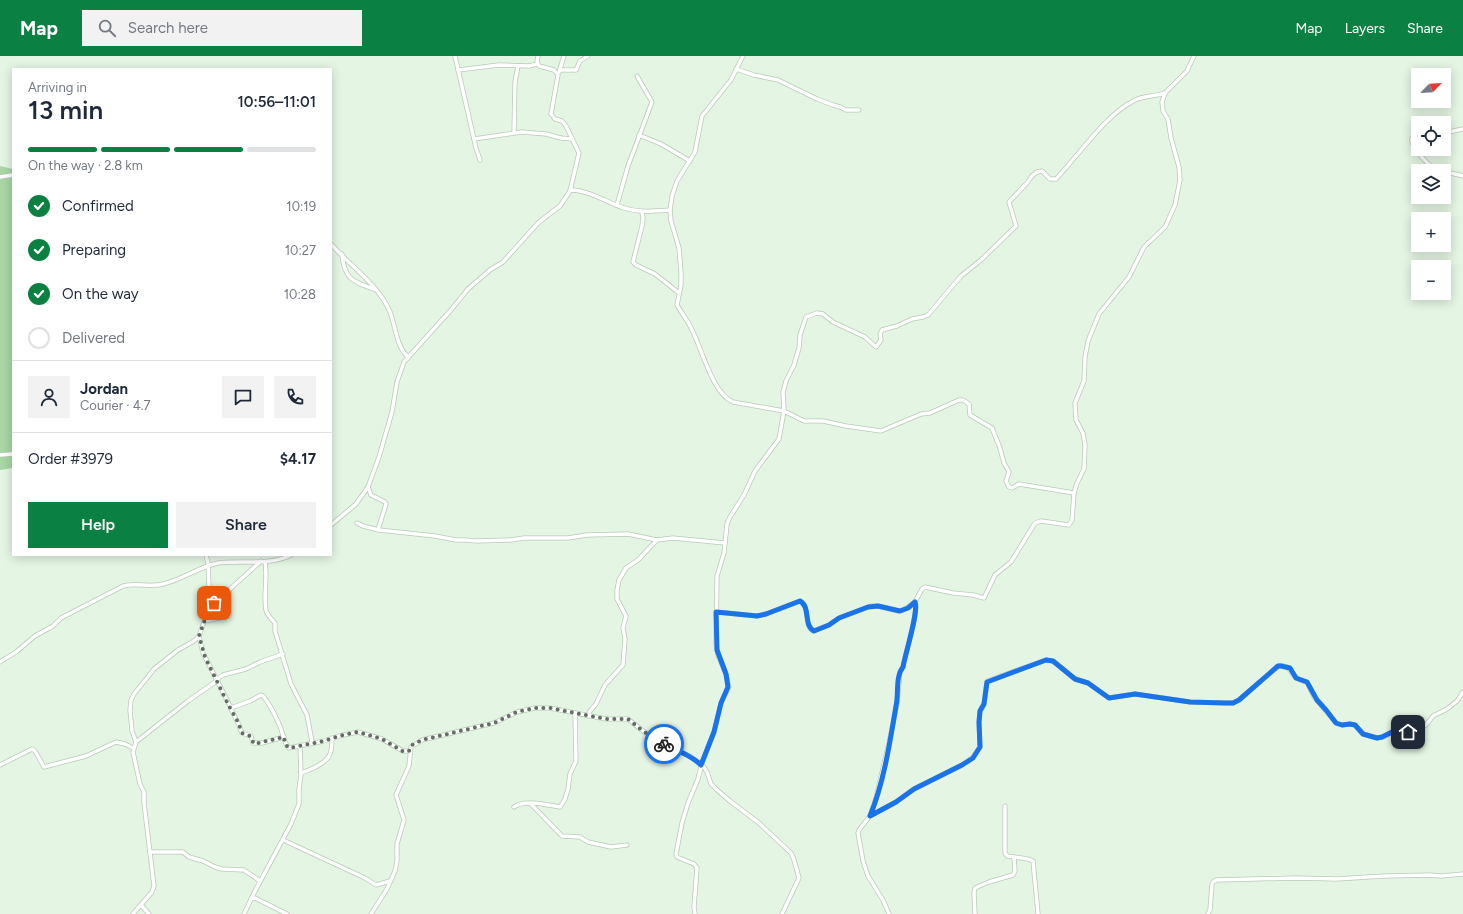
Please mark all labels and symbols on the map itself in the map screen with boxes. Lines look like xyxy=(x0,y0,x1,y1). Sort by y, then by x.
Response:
north arrow xyxy=(1411,68,1451,108)
pin xyxy=(197,586,231,620)
pin xyxy=(1391,715,1425,749)
courier xyxy=(644,724,684,764)

